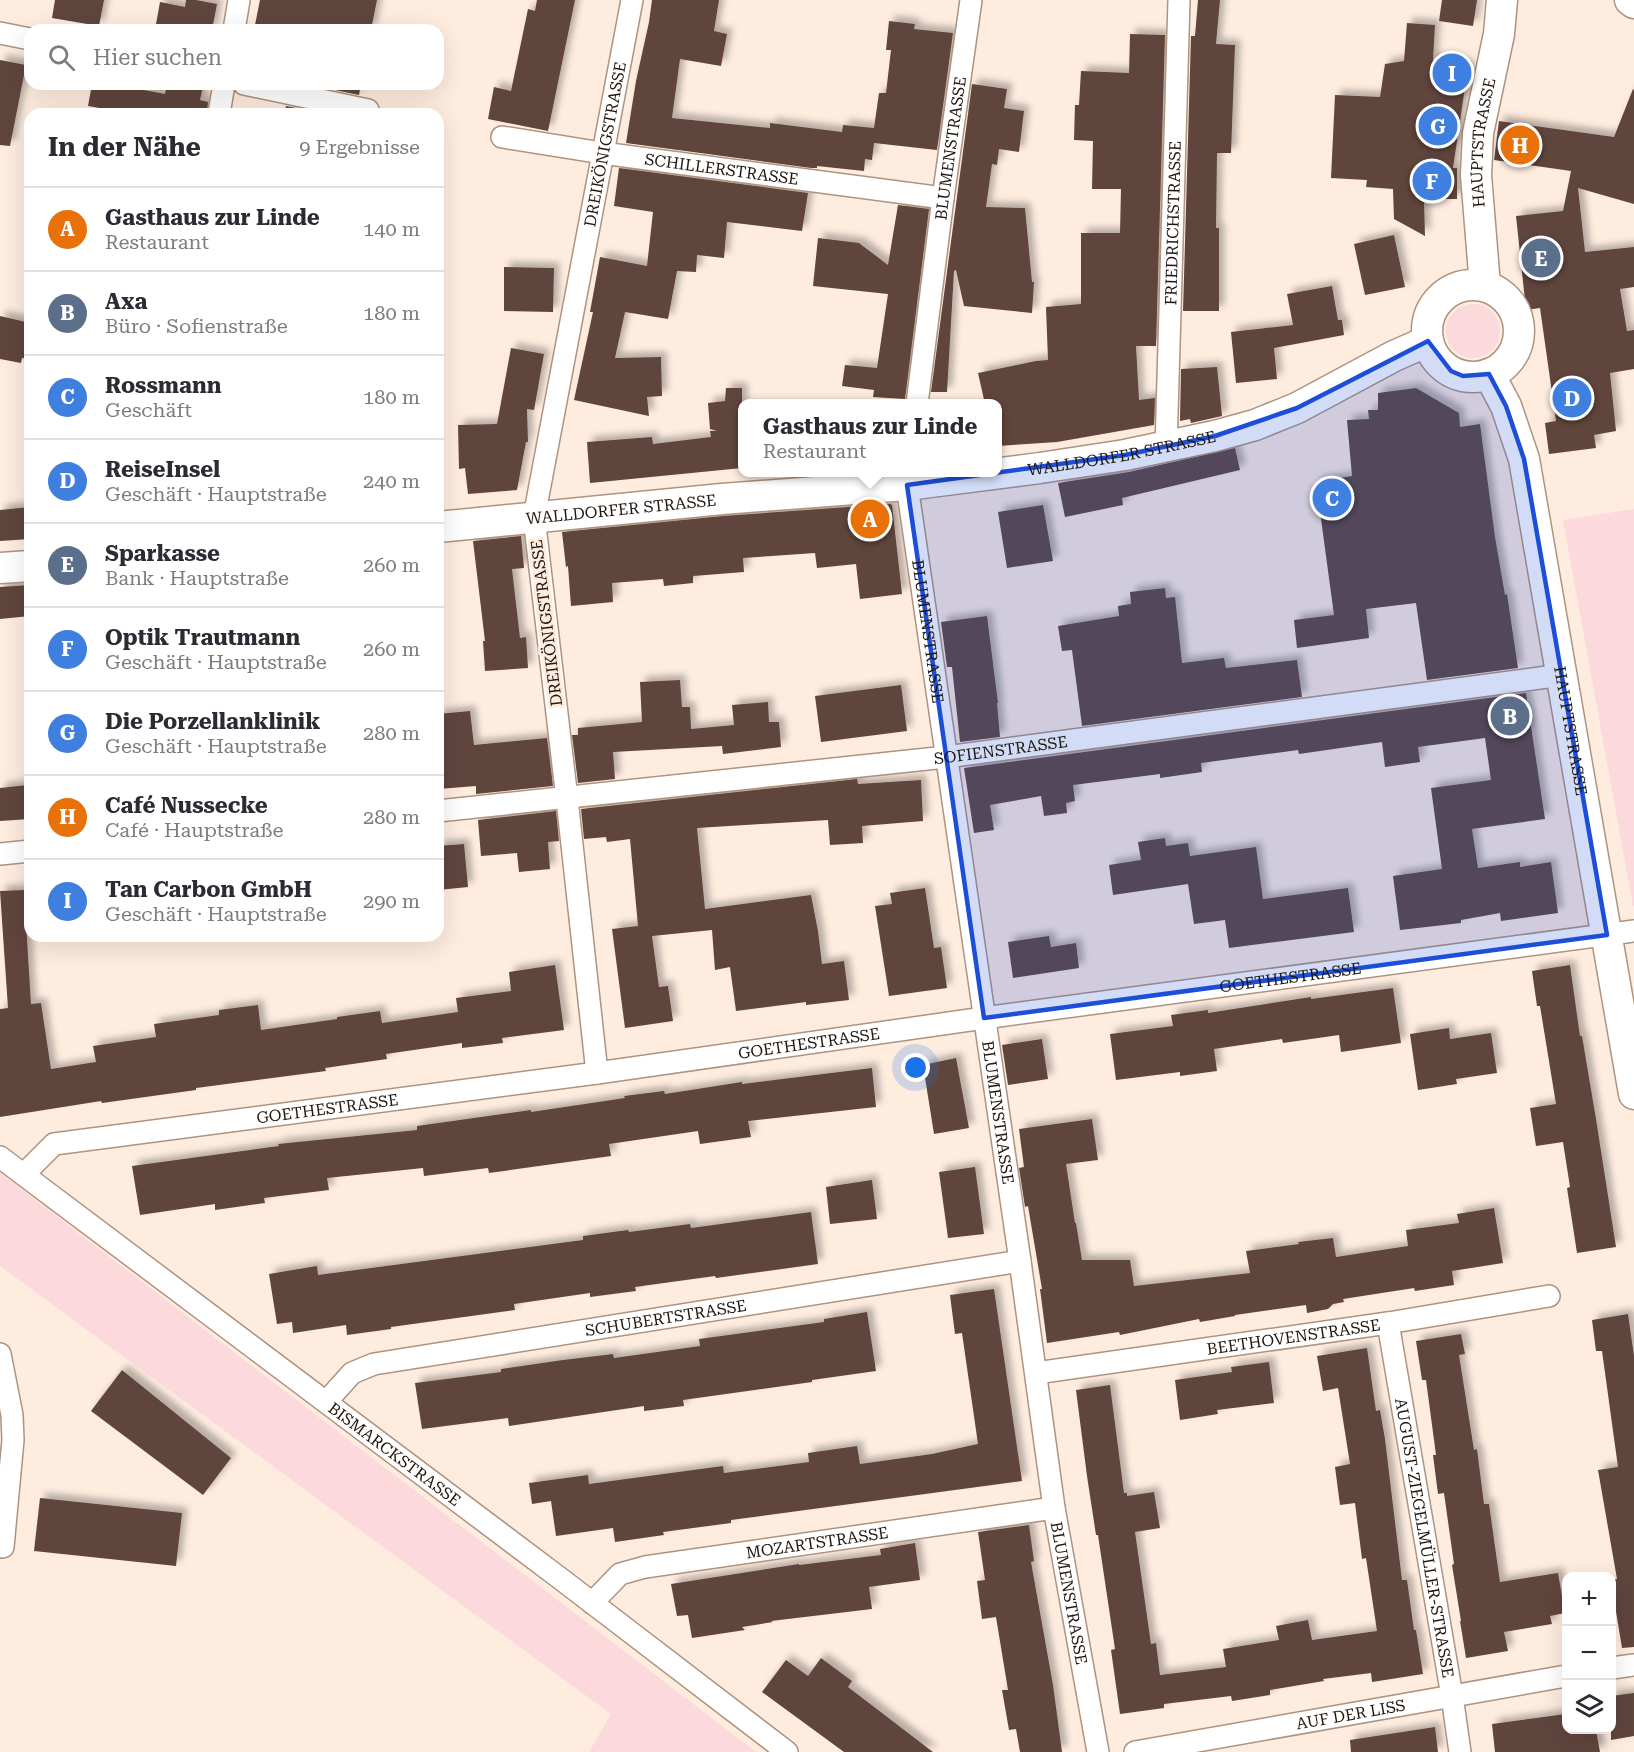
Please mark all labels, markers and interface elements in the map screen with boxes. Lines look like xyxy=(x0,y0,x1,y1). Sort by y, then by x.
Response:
search box xyxy=(24,24,444,90)
icon: search xyxy=(45,41,78,74)
text: Hier suchen xyxy=(93,45,222,70)
pin: I xyxy=(1432,50,1472,96)
street label: DREIKÖNIGSTRASSE xyxy=(580,60,630,229)
street label: BLUMENSTRASSE xyxy=(931,75,970,221)
street label: HAUPTSTRASSE xyxy=(1467,76,1499,209)
pin: G xyxy=(1418,104,1458,148)
pin: H xyxy=(1500,122,1540,168)
text: In der Nähe xyxy=(48,132,201,162)
text: 9 Ergebnisse xyxy=(299,135,420,159)
street label: FRIEDRICHSTRASSE xyxy=(1161,141,1185,306)
street label: SCHILLERSTRASSE xyxy=(644,150,800,189)
pin: F xyxy=(1412,158,1452,204)
text: Gasthaus zur Linde xyxy=(105,205,320,230)
text: A xyxy=(60,217,75,241)
text: 140 m xyxy=(363,217,420,241)
text: Restaurant xyxy=(105,230,209,254)
pin: E xyxy=(1522,236,1560,280)
text: Axa xyxy=(105,289,147,314)
text: B xyxy=(60,301,75,325)
text: 180 m xyxy=(363,301,420,325)
text: Büro · Sofienstraße xyxy=(105,314,288,338)
text: Rossmann xyxy=(105,373,221,398)
pin: D xyxy=(1552,376,1592,420)
text: C xyxy=(61,385,75,409)
text: 180 m xyxy=(363,385,420,409)
text: Geschäft xyxy=(105,398,192,422)
popup xyxy=(738,399,1002,477)
text: Gasthaus zur Linde xyxy=(763,414,977,439)
street label: WALLDORFER STRASSE xyxy=(1026,427,1218,480)
text: Restaurant xyxy=(763,439,867,463)
text: ReiseInsel xyxy=(105,457,220,482)
text: D xyxy=(59,469,76,493)
text: 240 m xyxy=(363,469,420,493)
pin: C xyxy=(1312,476,1352,520)
text: Geschäft · Hauptstraße xyxy=(105,482,327,506)
street label: WALLDORFER STRASSE xyxy=(525,491,717,528)
pin: A xyxy=(850,496,890,542)
street label: DREIKÖNIGSTRASSE xyxy=(527,539,566,707)
text: Sparkasse xyxy=(105,541,220,566)
text: E xyxy=(61,553,74,577)
text: 260 m xyxy=(363,553,420,577)
street label: BLUMENSTRASSE xyxy=(908,558,948,705)
text: Bank · Hauptstraße xyxy=(105,566,289,590)
text: Optik Trautmann xyxy=(105,625,300,650)
text: F xyxy=(61,637,74,661)
text: 260 m xyxy=(363,637,420,661)
text: Geschäft · Hauptstraße xyxy=(105,650,327,674)
street label: HAUPTSTRASSE xyxy=(1550,665,1591,797)
pin: B xyxy=(1490,694,1530,738)
text: Die Porzellanklinik xyxy=(105,709,320,734)
text: G xyxy=(60,721,75,745)
text: 280 m xyxy=(363,721,420,745)
street label: SOFIENSTRASSE xyxy=(933,732,1069,768)
text: Geschäft · Hauptstraße xyxy=(105,734,327,758)
text: Café Nussecke xyxy=(105,793,268,818)
text: H xyxy=(59,805,76,829)
text: 280 m xyxy=(363,805,420,829)
text: Café · Hauptstraße xyxy=(105,818,284,842)
text: Tan Carbon GmbH xyxy=(105,877,312,902)
text: I xyxy=(64,889,71,913)
text: 290 m xyxy=(363,889,420,913)
text: Geschäft · Hauptstraße xyxy=(105,902,327,926)
street label: GOETHESTRASSE xyxy=(1218,959,1362,996)
street label: GOETHESTRASSE xyxy=(737,1024,881,1063)
street label: BLUMENSTRASSE xyxy=(978,1039,1018,1185)
your location xyxy=(901,1053,930,1082)
street label: GOETHESTRASSE xyxy=(255,1090,399,1127)
street label: SCHUBERTSTRASSE xyxy=(584,1296,748,1340)
street label: BEETHOVENSTRASSE xyxy=(1206,1315,1381,1359)
street label: AUGUST-ZIEGELMÜLLER-STRASSE xyxy=(1391,1397,1458,1679)
street label: BISMARCKSTRASSE xyxy=(325,1398,464,1510)
street label: BLUMENSTRASSE xyxy=(1047,1520,1091,1666)
street label: MOZARTSTRASSE xyxy=(745,1523,889,1562)
map controls xyxy=(1562,1572,1616,1734)
button: + xyxy=(1562,1572,1616,1626)
button: − xyxy=(1562,1626,1616,1680)
button: layers xyxy=(1562,1680,1616,1734)
street label: AUF DER LISS xyxy=(1295,1695,1407,1733)

